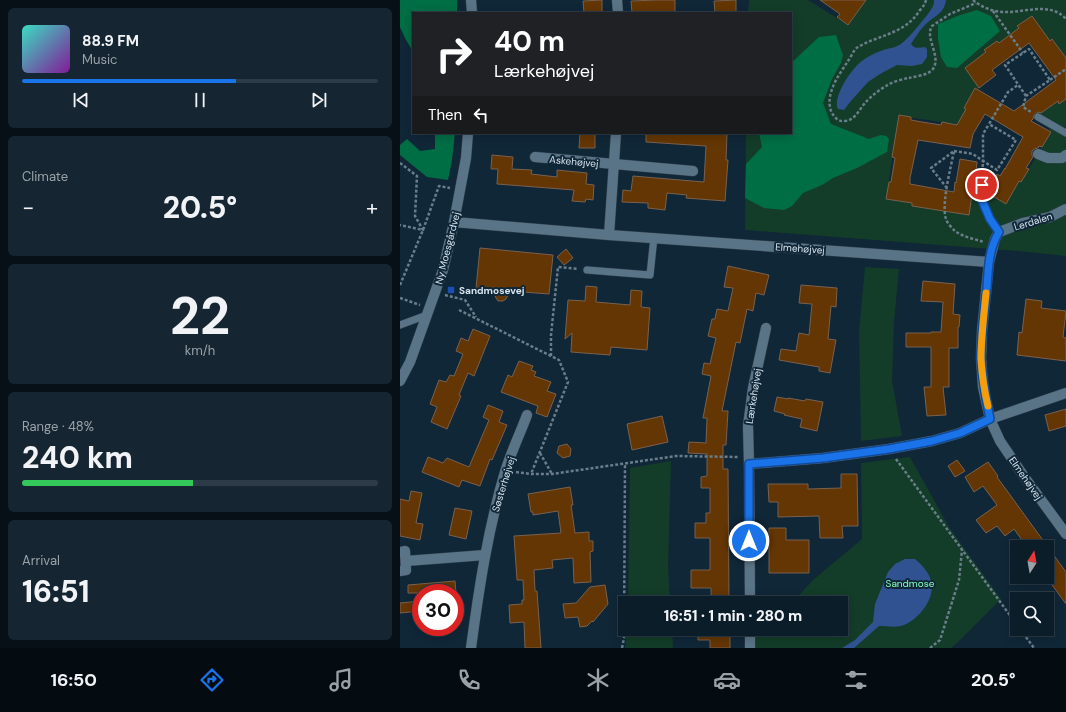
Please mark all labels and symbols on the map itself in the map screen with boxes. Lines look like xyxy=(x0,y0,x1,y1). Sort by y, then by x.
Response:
street label: Askehøjvej xyxy=(549,153,599,170)
pin xyxy=(965,168,999,202)
street label: Lerdalen xyxy=(1012,209,1054,233)
street label: Ny Moesgårdvej xyxy=(432,211,463,286)
street label: Elmehøjvej xyxy=(775,240,825,257)
place label: Sandmosevej xyxy=(459,284,525,297)
marker: Sandmosevej xyxy=(446,285,456,295)
street label: Lærkehøjvej xyxy=(743,368,764,425)
street label: Elmehøjvej xyxy=(1006,454,1045,502)
street label: Søsterhøjvej xyxy=(489,455,518,513)
position arrow xyxy=(728,520,770,562)
north arrow xyxy=(1010,540,1054,584)
park label: Sandmose xyxy=(886,577,935,590)
speed limit sign: 30 xyxy=(412,584,464,636)

